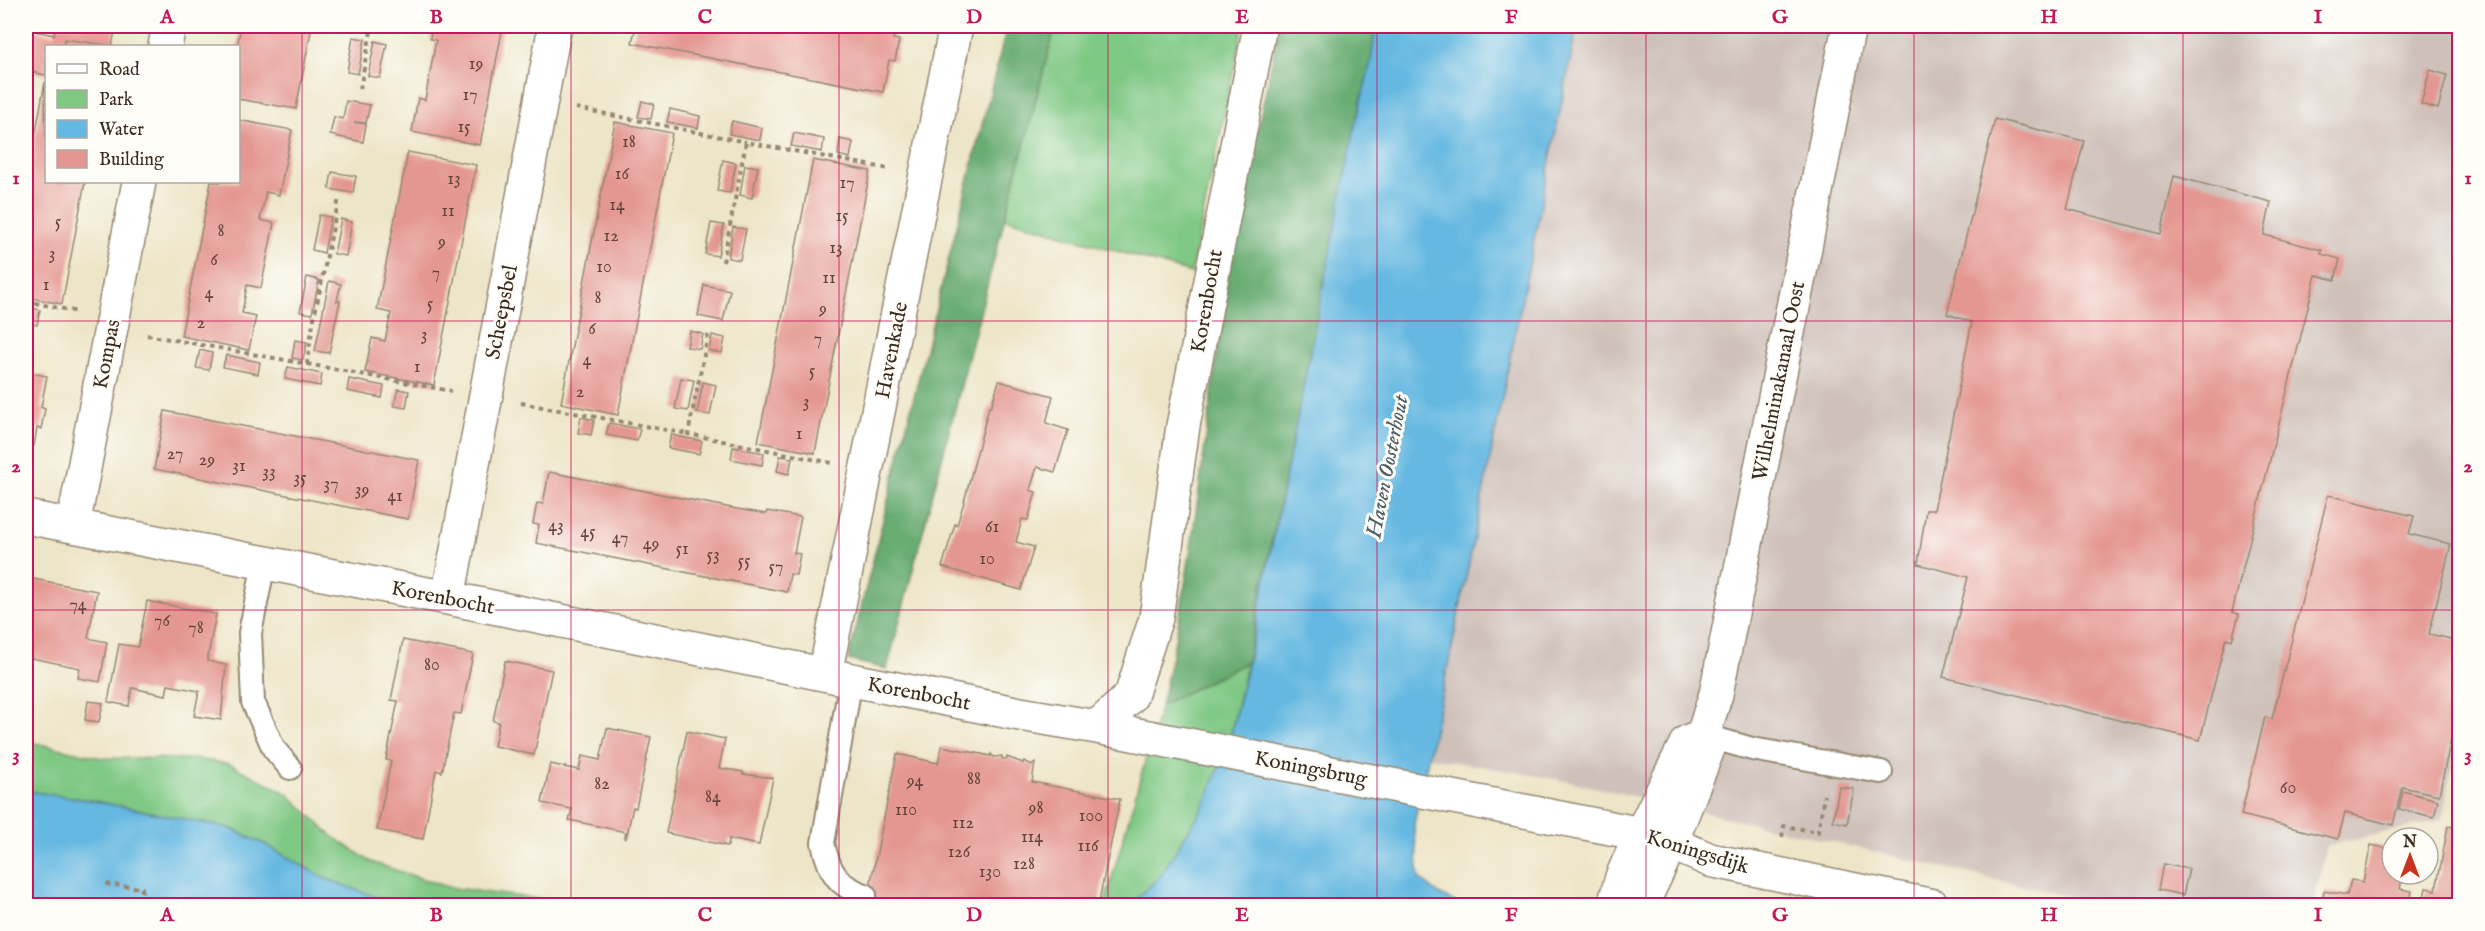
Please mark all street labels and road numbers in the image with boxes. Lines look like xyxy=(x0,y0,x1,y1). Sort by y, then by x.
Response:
street label: Korenbocht xyxy=(1185,247,1230,355)
street label: Scheepsbel xyxy=(480,263,525,362)
street label: Wilhelminakanaal Oost xyxy=(1747,279,1812,484)
street label: Havenkade xyxy=(870,299,915,401)
street label: Kompas xyxy=(87,317,127,391)
street label: Korenbocht xyxy=(389,575,497,622)
street label: Korenbocht xyxy=(865,671,973,718)
street label: Koningsbrug xyxy=(1252,745,1370,794)
street label: Koningsdijk xyxy=(1643,824,1753,881)

